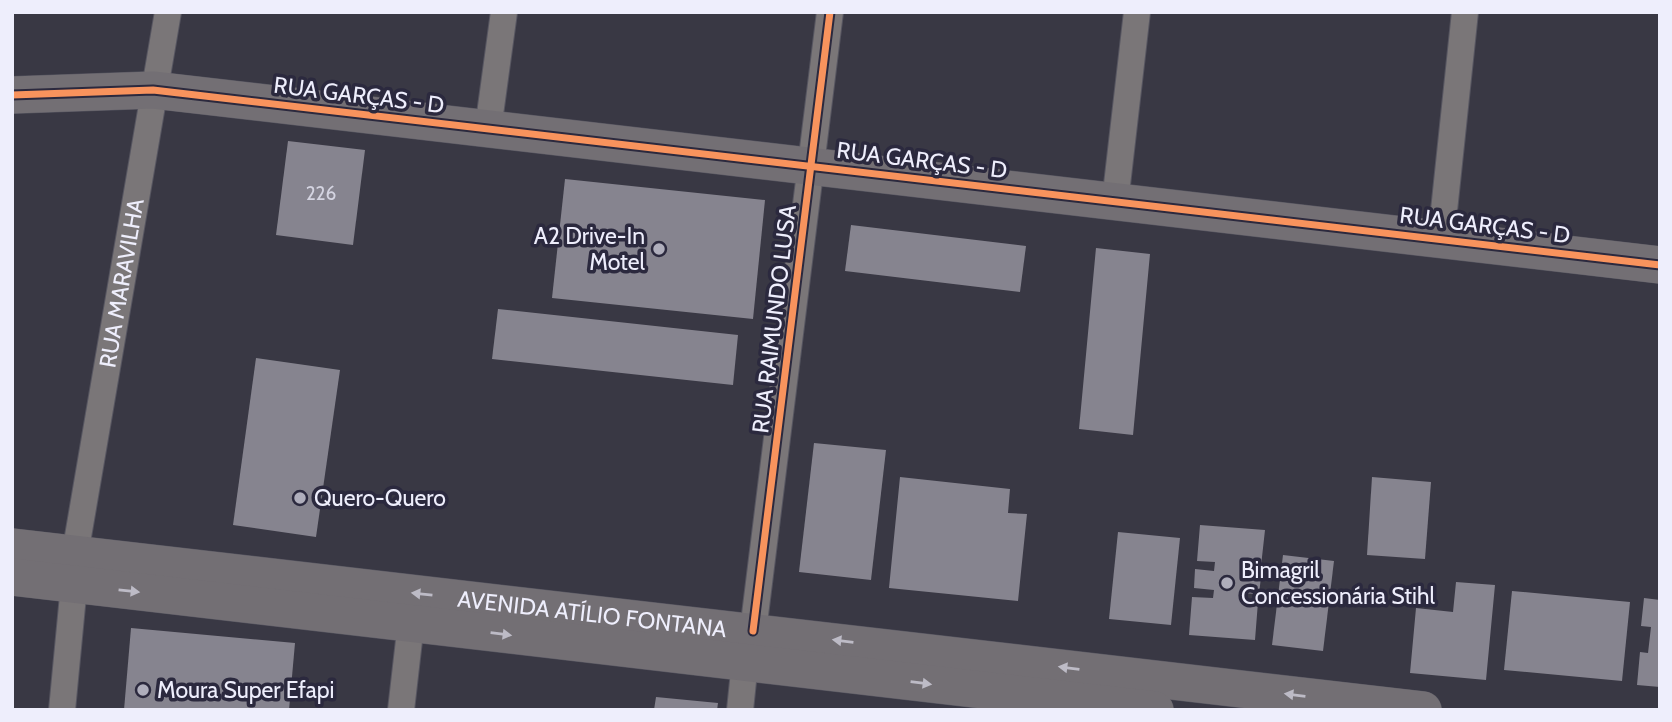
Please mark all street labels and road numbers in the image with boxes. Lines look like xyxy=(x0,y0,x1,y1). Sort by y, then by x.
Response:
street label: RUA GARÇAS - D xyxy=(272,71,446,119)
street label: RUA GARÇAS - D xyxy=(835,136,1009,184)
street label: RUA MARAVILHA xyxy=(93,196,150,370)
street label: RUA GARÇAS - D xyxy=(1398,201,1572,249)
street label: RUA RAIMUNDO LUSA xyxy=(746,203,802,435)
street label: AVENIDA ATÍLIO FONTANA xyxy=(456,585,728,643)

